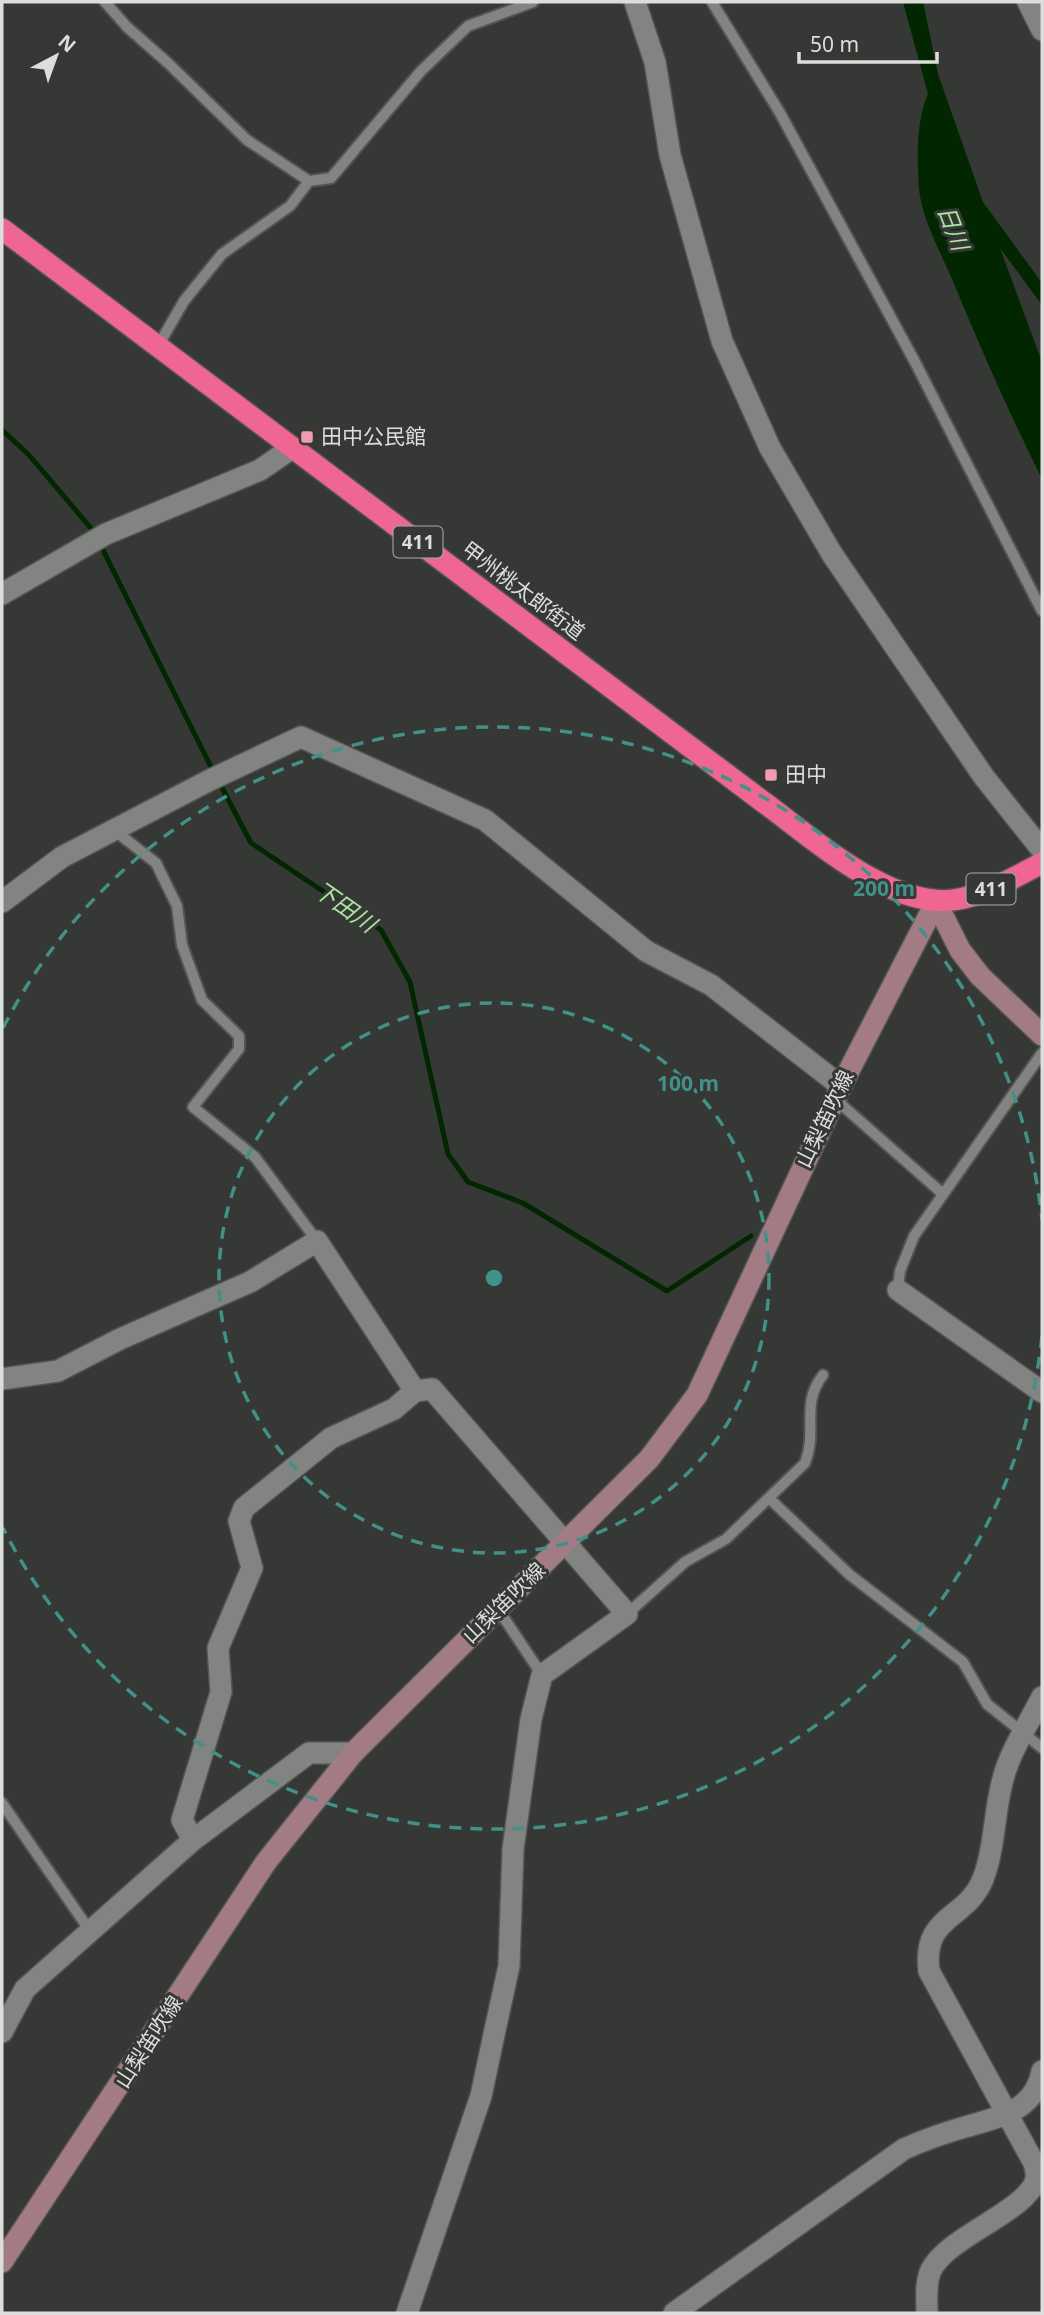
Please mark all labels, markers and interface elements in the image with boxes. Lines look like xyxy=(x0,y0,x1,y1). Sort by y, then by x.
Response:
north arrow xyxy=(21,21,91,91)
scale bar xyxy=(799,21,937,65)
text: N xyxy=(53,28,82,58)
text: 50 m xyxy=(810,30,859,58)
water label: 日川 xyxy=(931,200,978,258)
place label: 田中公民館 xyxy=(321,422,426,450)
marker: 田中公民館 xyxy=(299,429,315,445)
road number: 411 xyxy=(394,526,442,558)
street label: 甲州桃太郎街道 xyxy=(456,535,591,646)
place label: 田中 xyxy=(785,760,827,788)
marker: 田中 xyxy=(763,767,779,783)
water label: 下田川 xyxy=(308,873,385,941)
text: 200 m xyxy=(853,874,915,902)
road number: 411 xyxy=(967,874,1016,904)
street label: 山梨笛吹線 xyxy=(789,1065,860,1172)
text: 100 m xyxy=(657,1069,719,1097)
centre of rings xyxy=(482,1266,506,1290)
street label: 山梨笛吹線 xyxy=(456,1556,551,1649)
street label: 山梨笛吹線 xyxy=(108,1990,188,2093)

